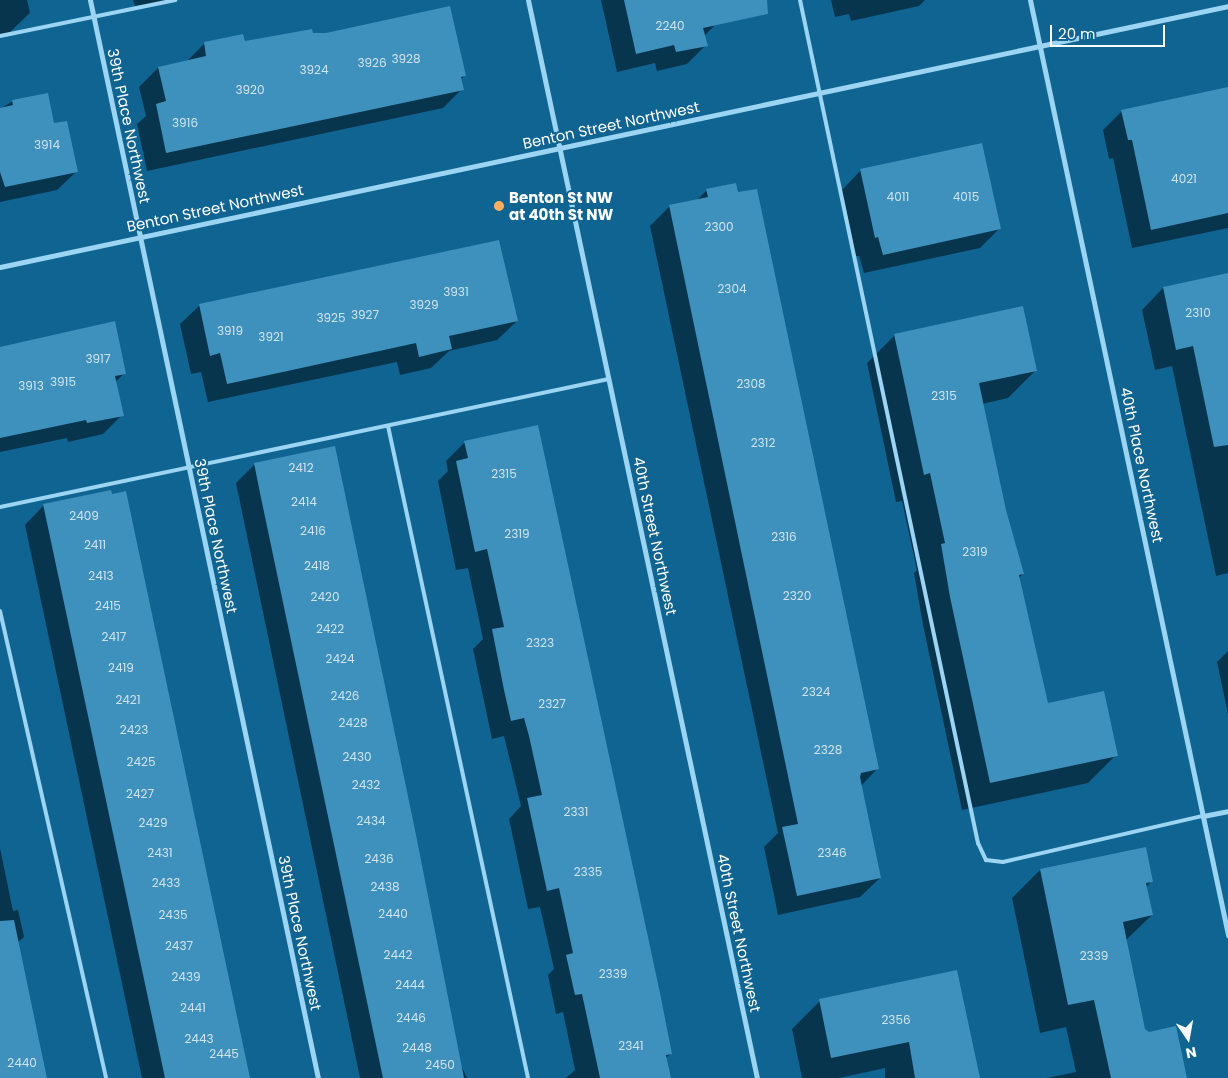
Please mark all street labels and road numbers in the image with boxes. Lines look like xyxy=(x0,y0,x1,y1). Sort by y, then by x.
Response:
street label: 39th Place Northwest xyxy=(104,47,154,205)
street label: Benton Street Northwest xyxy=(521,97,701,153)
street label: Benton Street Northwest xyxy=(125,180,305,236)
street label: 40th Place Northwest xyxy=(1117,386,1167,544)
street label: 40th Street Northwest xyxy=(629,455,681,617)
street label: 39th Place Northwest xyxy=(191,457,241,615)
street label: 40th Street Northwest xyxy=(713,852,765,1014)
street label: 39th Place Northwest xyxy=(275,854,325,1012)

